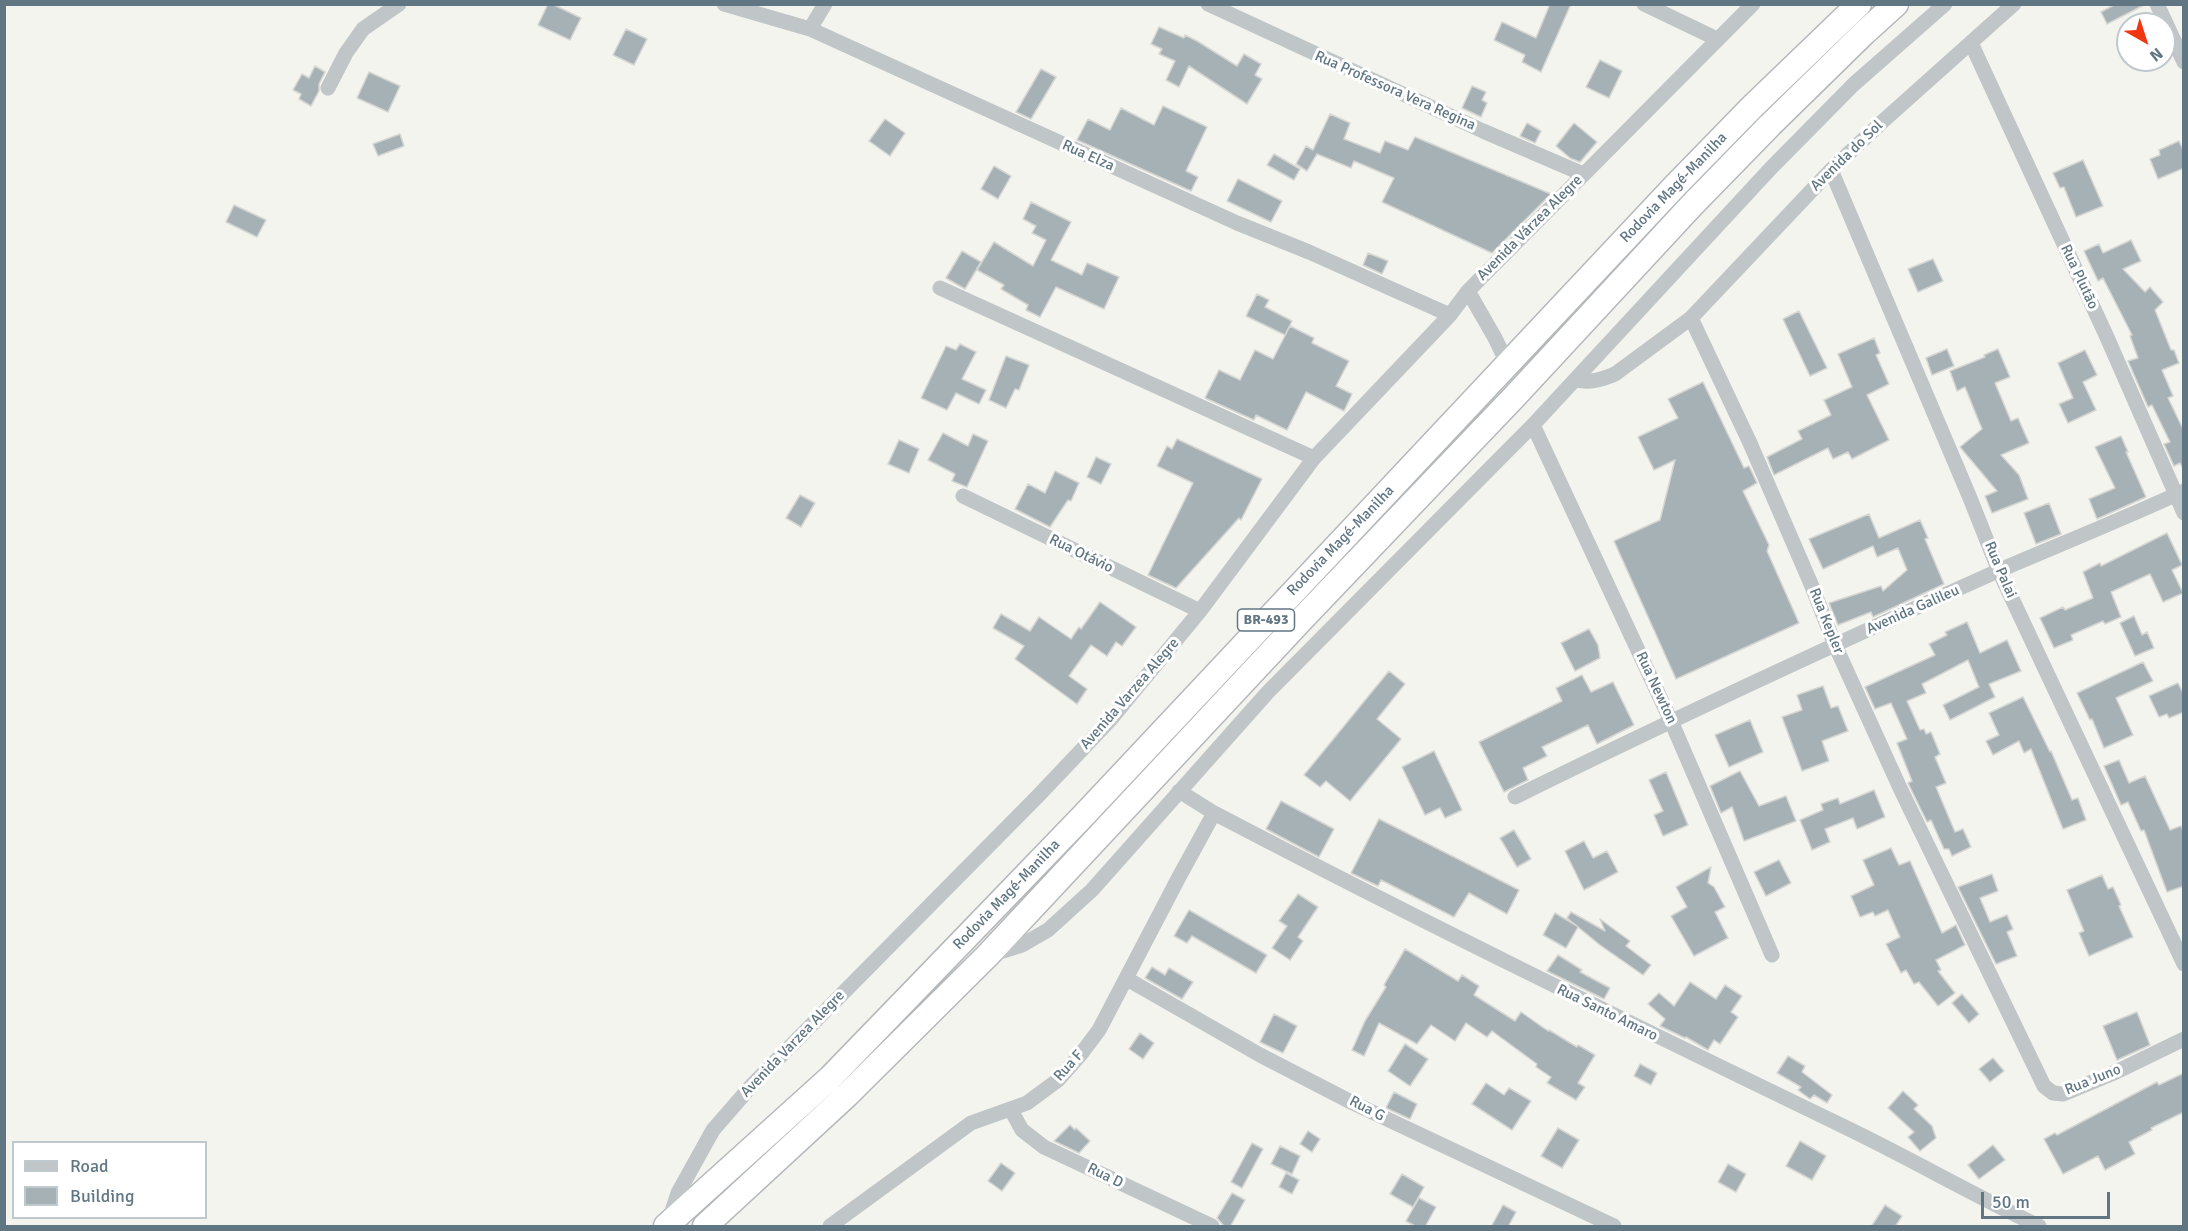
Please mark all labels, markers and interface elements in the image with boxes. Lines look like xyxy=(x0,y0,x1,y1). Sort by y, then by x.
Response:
north arrow xyxy=(2116,12,2176,72)
text: N xyxy=(2145,43,2167,66)
street label: Rua Professora Vera Regina xyxy=(1312,47,1478,135)
street label: Avenida do Sol xyxy=(1807,117,1887,195)
street label: Rodovia Magé-Manilha xyxy=(1617,129,1731,247)
street label: Rua Elza xyxy=(1059,137,1117,175)
street label: Avenida Várzea Alegre xyxy=(1474,172,1586,284)
street label: Rua Plutão xyxy=(2056,242,2102,312)
street label: Rodovia Magé-Manilha xyxy=(1284,482,1398,600)
street label: Rua Otávio xyxy=(1046,531,1116,577)
street label: Rua Palai xyxy=(1980,539,2020,601)
street label: Avenida Galileu xyxy=(1864,581,1962,639)
street label: Rua Kepler xyxy=(1805,586,1847,656)
road number: BR-493 xyxy=(1238,609,1294,631)
street label: Avenida Varzea Alegre xyxy=(1077,635,1183,753)
street label: Rua Newton xyxy=(1631,649,1681,727)
street label: Rodovia Magé-Manilha xyxy=(950,836,1064,954)
street label: Rua Santo Amaro xyxy=(1554,981,1660,1045)
street label: Avenida Varzea Alegre xyxy=(737,987,849,1101)
street label: Rua F xyxy=(1050,1047,1088,1085)
street label: Rua Juno xyxy=(2062,1061,2124,1099)
street label: Rua G xyxy=(1346,1092,1388,1126)
legend xyxy=(12,1141,207,1219)
text: Road xyxy=(70,1155,109,1177)
street label: Rua D xyxy=(1084,1160,1126,1192)
scale bar xyxy=(1984,1180,2113,1218)
text: Building xyxy=(70,1185,134,1207)
text: 50 m xyxy=(1992,1191,2030,1213)

